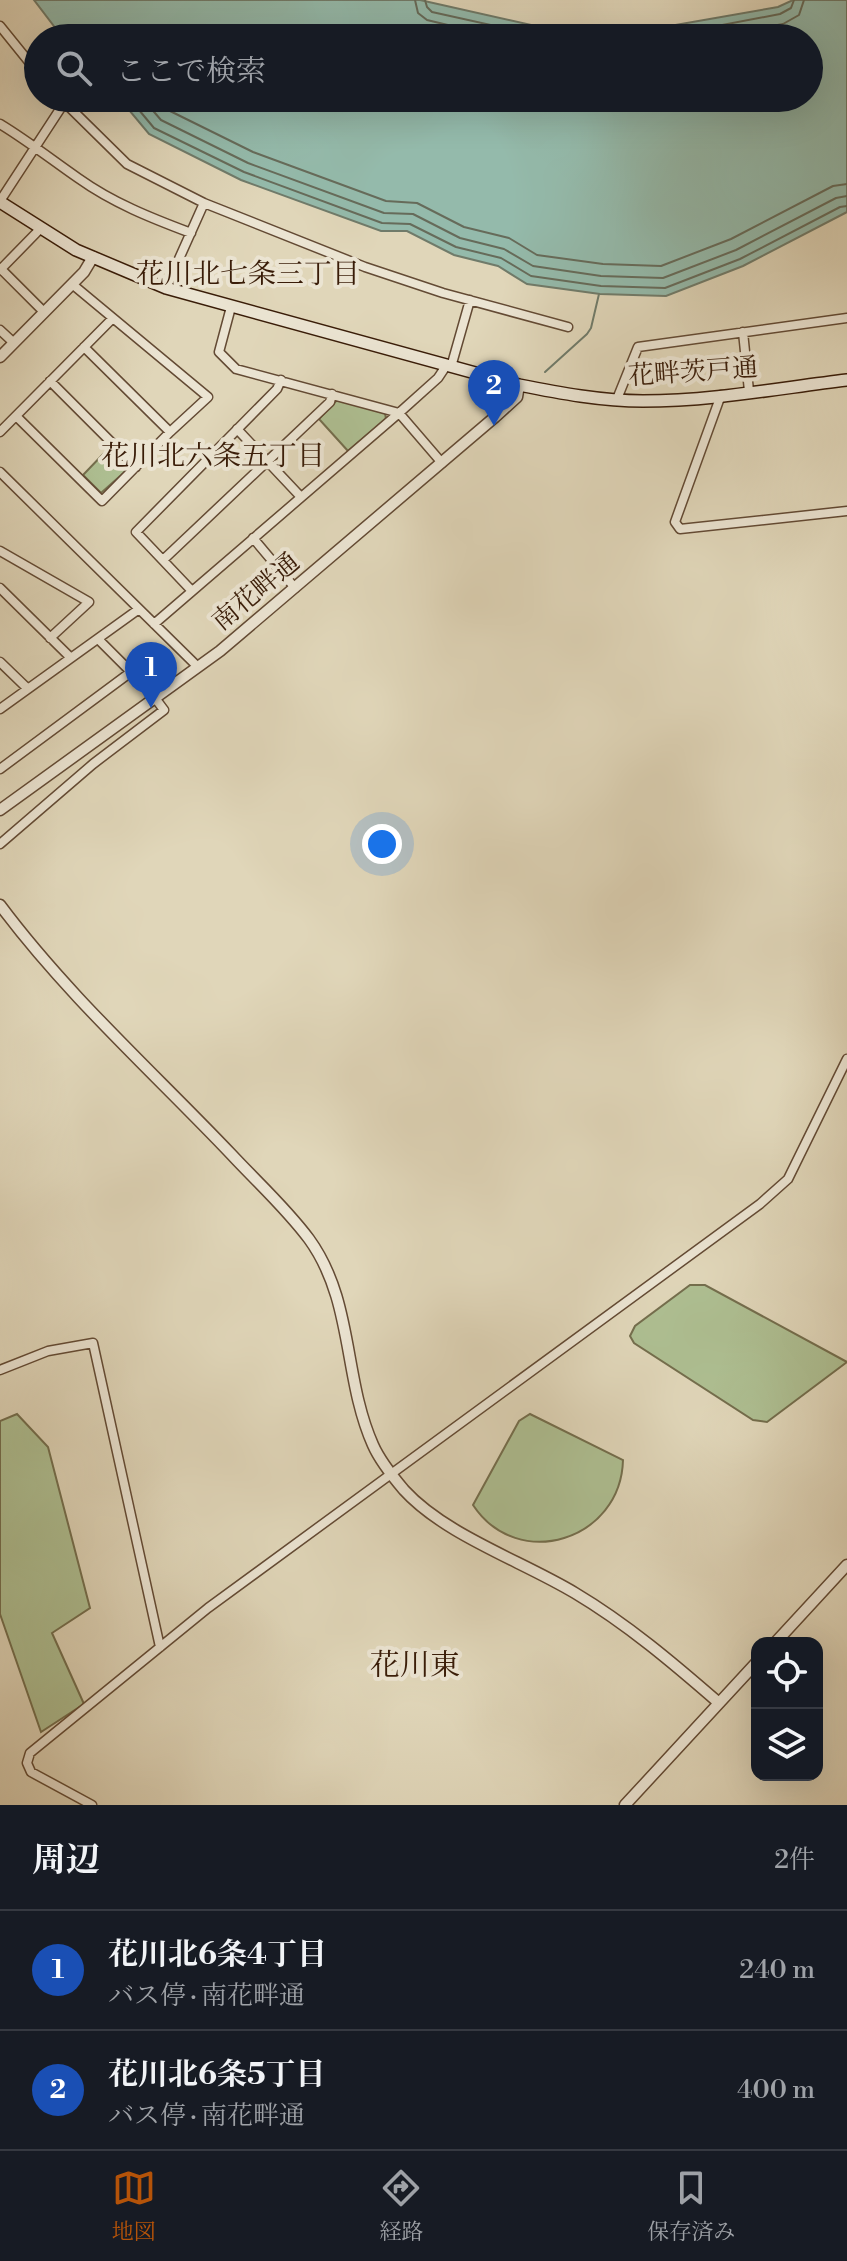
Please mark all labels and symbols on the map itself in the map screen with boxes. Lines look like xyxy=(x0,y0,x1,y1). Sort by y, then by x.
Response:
district label: 花川北七条三丁目 xyxy=(136,257,360,292)
street label: 花畔茨戸通 xyxy=(627,352,759,392)
pin: 2 xyxy=(468,360,520,426)
district label: 花川北六条五丁目 xyxy=(101,439,325,474)
street label: 南花畔通 xyxy=(206,546,306,638)
pin: 1 xyxy=(125,642,177,708)
your location xyxy=(362,824,402,864)
district label: 花川東 xyxy=(370,1647,460,1685)

